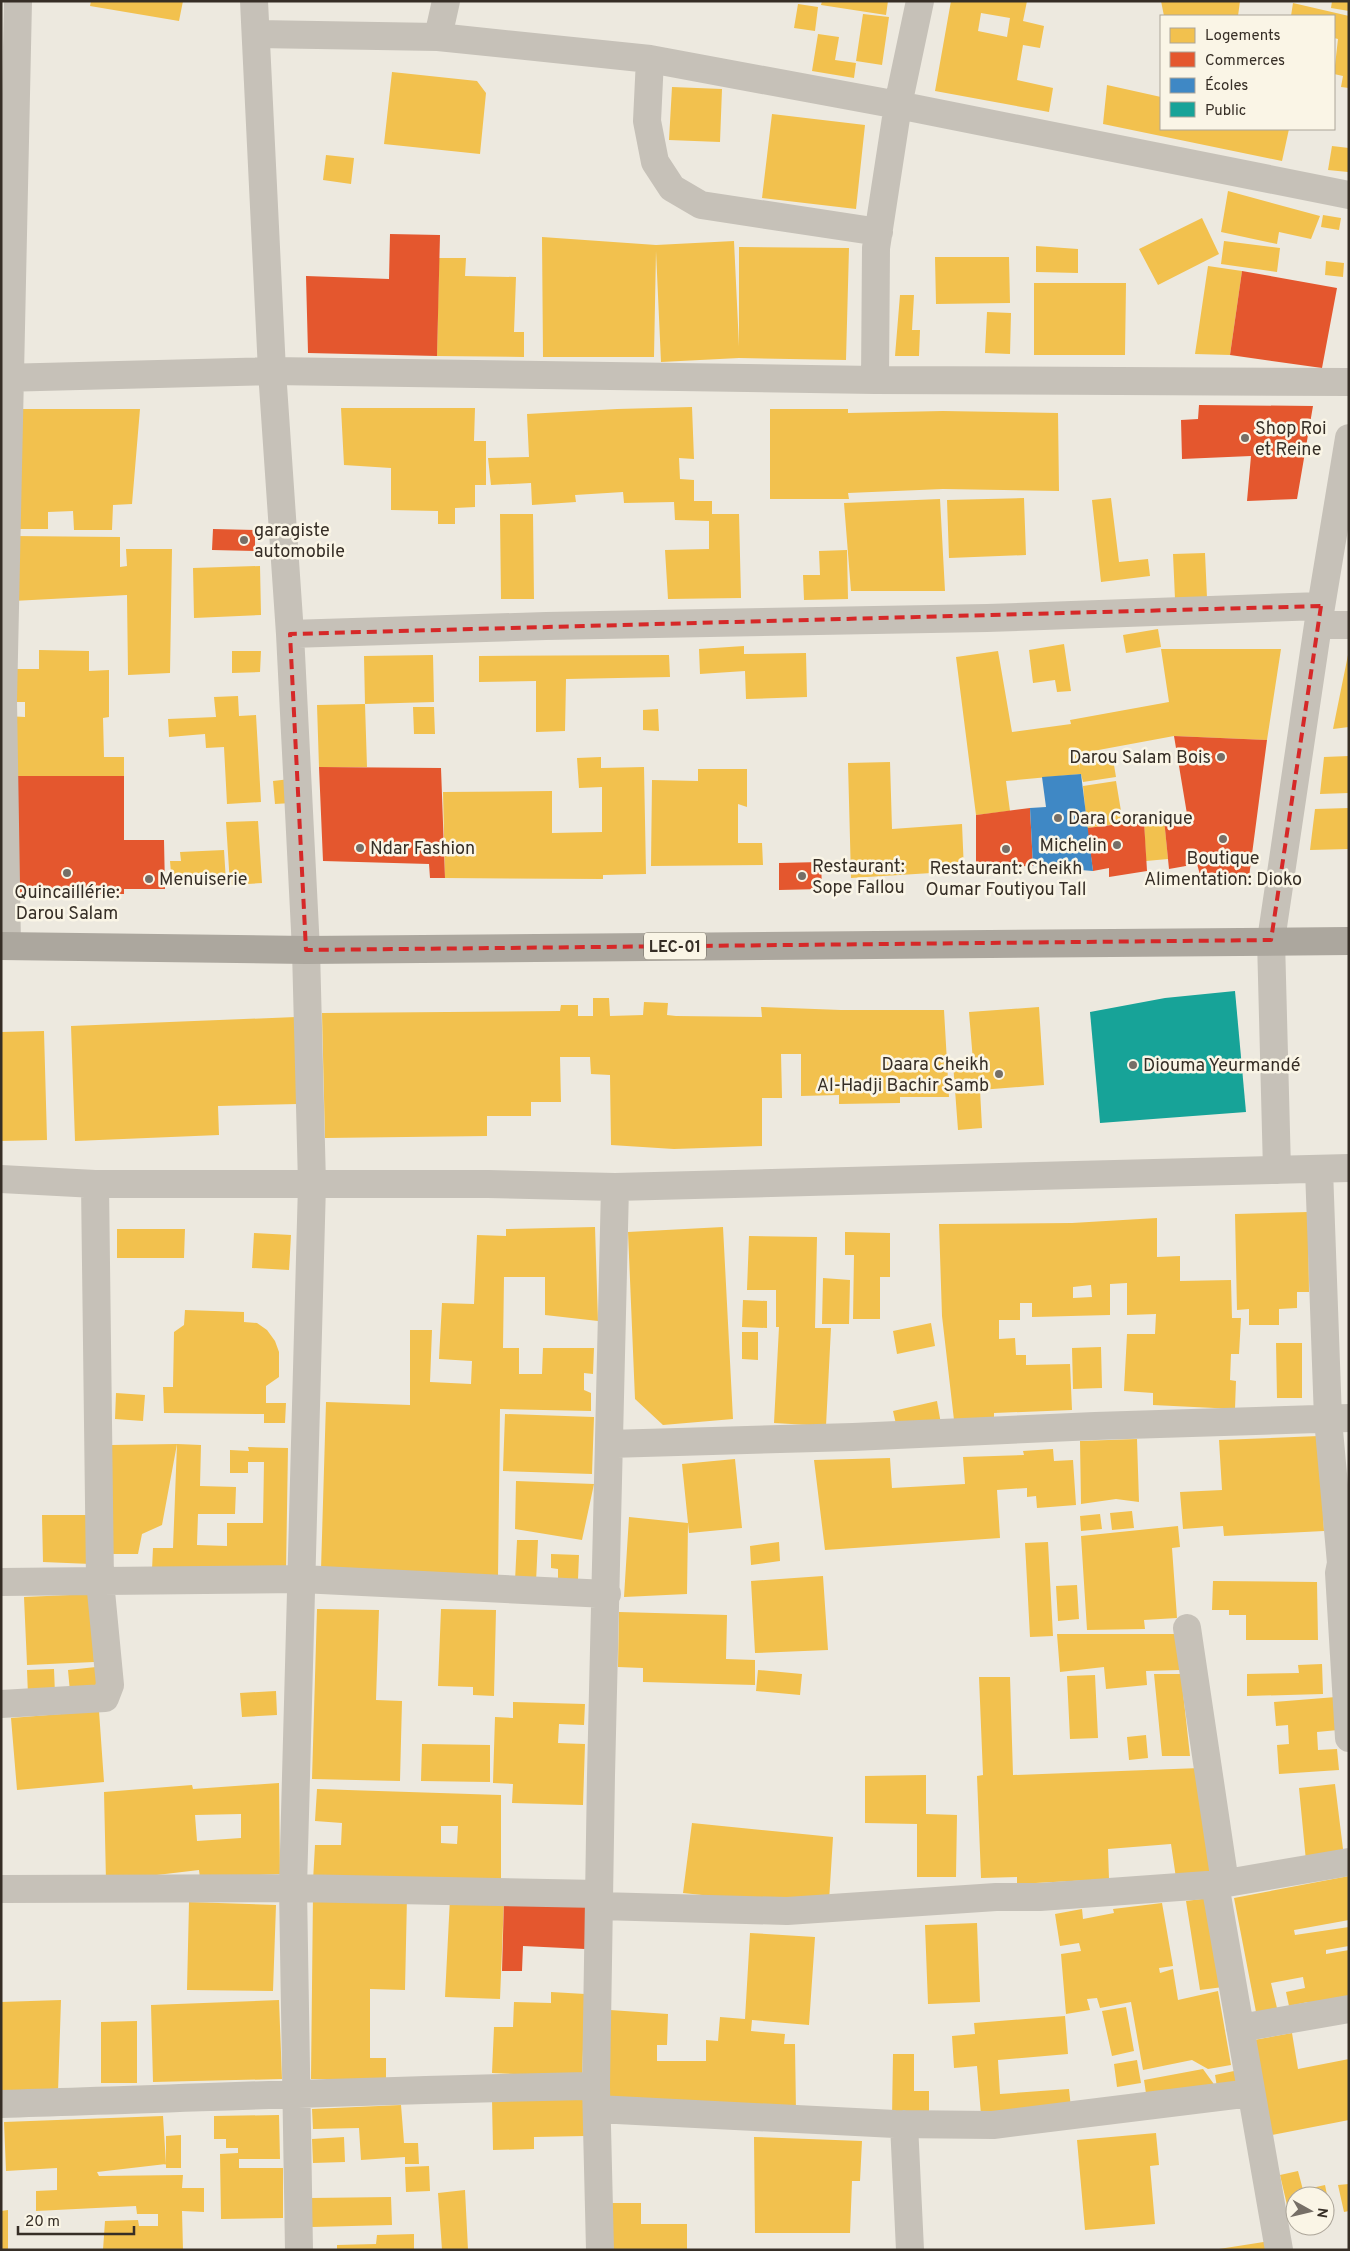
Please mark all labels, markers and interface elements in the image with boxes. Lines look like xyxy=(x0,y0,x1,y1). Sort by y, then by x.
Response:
legend xyxy=(1160,15,1335,130)
text: Logements xyxy=(1205,27,1281,46)
text: Commerces xyxy=(1205,52,1285,71)
text: Écoles xyxy=(1205,76,1248,96)
text: Public xyxy=(1205,102,1246,121)
place label: Shop Roi et Reine xyxy=(1255,418,1327,462)
marker: Shop Roi et Reine xyxy=(1239,432,1251,444)
place label: garagiste automobile xyxy=(254,520,345,564)
marker: garagiste automobile xyxy=(238,534,250,546)
place label: Darou Salam Bois xyxy=(1069,747,1211,770)
marker: Darou Salam Bois xyxy=(1215,751,1227,763)
place label: Dara Coranique xyxy=(1068,808,1193,831)
marker: Dara Coranique xyxy=(1052,812,1064,824)
marker: Boutique Alimentation: Dioko xyxy=(1217,833,1229,845)
place label: Michelin xyxy=(1039,835,1107,858)
place label: Ndar Fashion xyxy=(370,838,475,861)
marker: Michelin xyxy=(1111,839,1123,851)
marker: Ndar Fashion xyxy=(354,842,366,854)
marker: Restaurant: Cheikh Oumar Foutiyou Tall xyxy=(1000,843,1012,855)
place label: Boutique Alimentation: Dioko xyxy=(1144,848,1302,892)
place label: Restaurant: Sope Fallou xyxy=(812,856,905,900)
place label: Restaurant: Cheikh Oumar Foutiyou Tall xyxy=(926,858,1086,902)
marker: Quincaillérie: Darou Salam xyxy=(61,867,73,879)
place label: Menuiserie xyxy=(159,869,248,892)
marker: Restaurant: Sope Fallou xyxy=(796,870,808,882)
marker: Menuiserie xyxy=(143,873,155,885)
place label: Quincaillérie: Darou Salam xyxy=(14,882,120,926)
road number: LEC-01 xyxy=(644,932,706,959)
place label: Daara Cheikh Al-Hadji Bachir Samb xyxy=(817,1054,989,1098)
place label: Diouma Yeurmandé xyxy=(1143,1055,1300,1078)
marker: Diouma Yeurmandé xyxy=(1127,1059,1139,1071)
marker: Daara Cheikh Al-Hadji Bachir Samb xyxy=(993,1068,1005,1080)
north arrow xyxy=(1285,2186,1335,2236)
scale bar xyxy=(18,2204,134,2236)
text: N xyxy=(1312,2206,1331,2219)
text: 20 m xyxy=(25,2213,60,2232)

